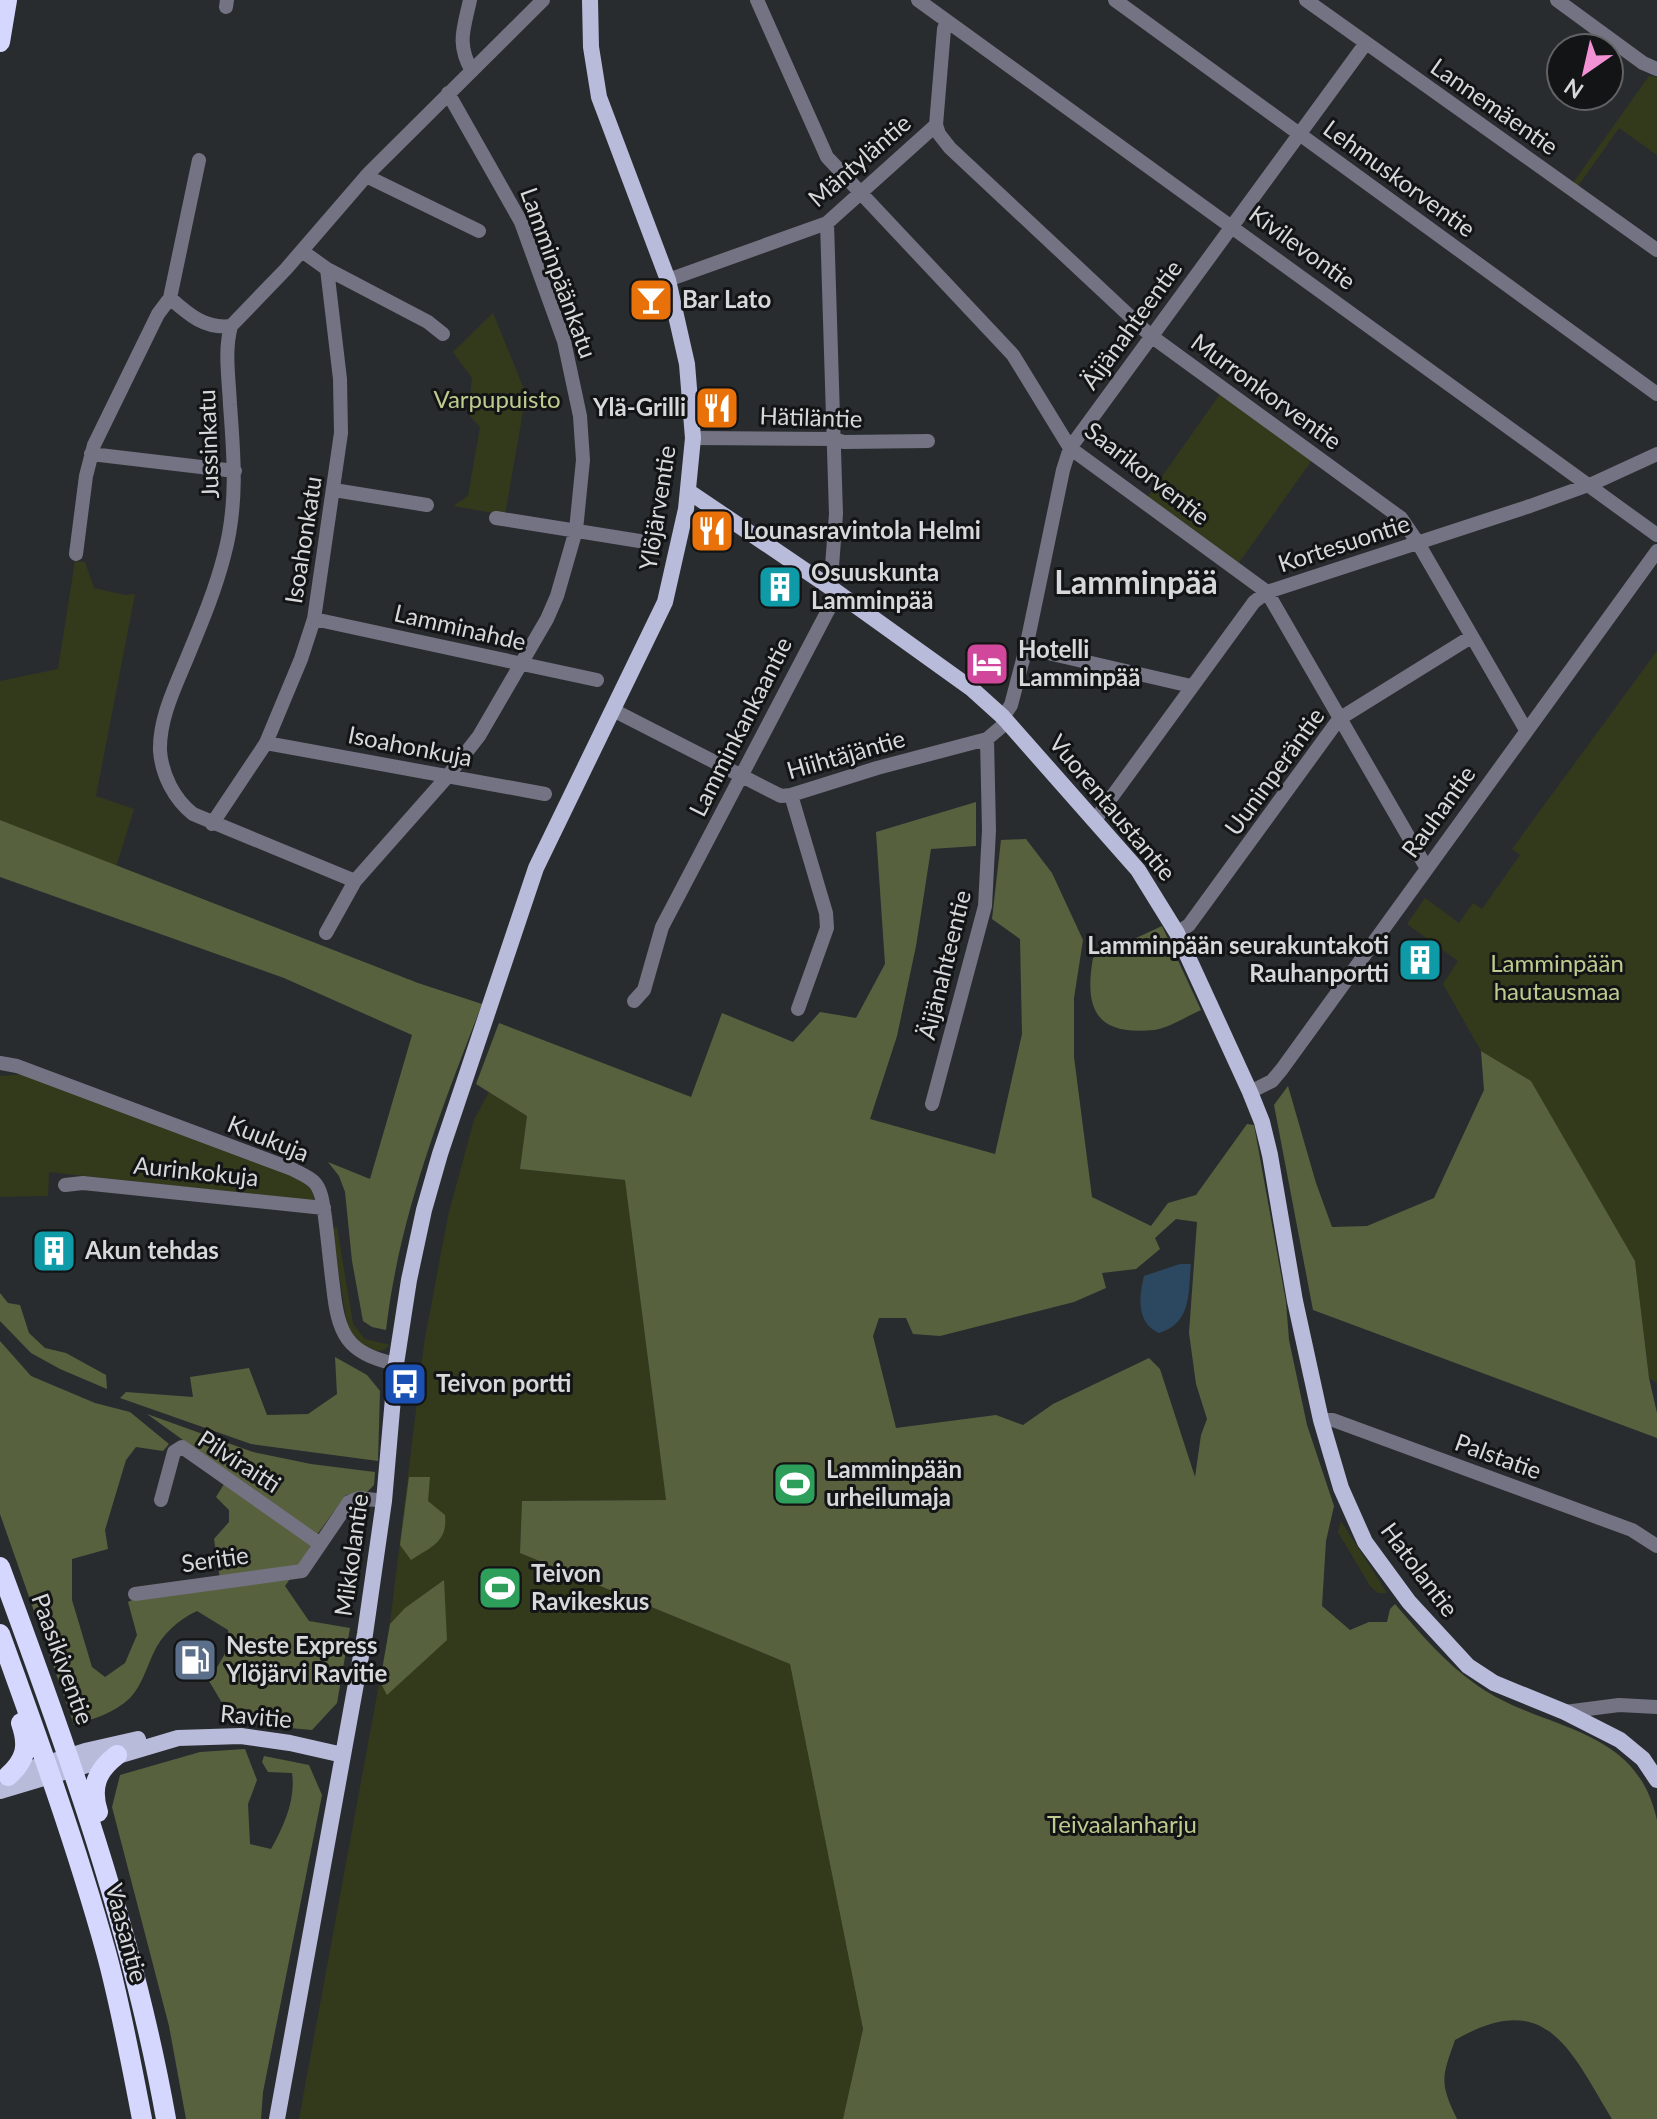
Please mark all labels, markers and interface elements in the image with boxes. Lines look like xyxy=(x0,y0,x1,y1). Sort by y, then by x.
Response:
north arrow xyxy=(1545,32,1625,112)
street label: Lannemäentie xyxy=(1426,51,1564,160)
text: N xyxy=(1559,73,1588,105)
street label: Mäntyläntie xyxy=(802,107,916,212)
street label: Lehmuskorventie xyxy=(1318,113,1481,243)
street label: Lamminpäänkatu xyxy=(515,183,604,362)
street label: Kivilevontie xyxy=(1244,199,1362,295)
street label: Äijänahteentie xyxy=(1074,254,1187,394)
bar icon: Bar Lato xyxy=(627,276,675,324)
place label: Bar Lato xyxy=(682,284,771,313)
street label: Murronkorventie xyxy=(1186,327,1348,455)
park label: Varpupuisto xyxy=(433,384,561,413)
restaurant icon: Ylä-Grilli xyxy=(693,384,741,432)
street label: Jussinkatu xyxy=(191,389,224,499)
place label: Ylä-Grilli xyxy=(592,392,686,421)
street label: Hätiläntie xyxy=(759,400,863,433)
street label: Saarikorventie xyxy=(1080,415,1216,531)
street label: Ylöjärventie xyxy=(632,443,681,572)
street label: Isoahonkatu xyxy=(278,474,327,606)
restaurant icon: Lounasravintola Helmi xyxy=(688,507,736,555)
street label: Kortesuontie xyxy=(1274,508,1413,577)
place label: Lounasravintola Helmi xyxy=(743,515,981,544)
place label: Osuuskunta Lamminpää xyxy=(811,557,939,614)
district label: Lamminpää xyxy=(1054,562,1218,601)
building icon: Osuuskunta Lamminpää xyxy=(756,563,804,611)
street label: Lamminahde xyxy=(392,597,529,656)
street label: Lamminkankaantie xyxy=(682,632,797,821)
place label: Hotelli Lamminpää xyxy=(1018,634,1140,691)
hotel icon: Hotelli Lamminpää xyxy=(963,640,1011,688)
street label: Uuninperäntie xyxy=(1218,702,1330,841)
street label: Isoahonkuja xyxy=(346,719,475,772)
street label: Hiihtäjäntie xyxy=(783,723,908,784)
street label: Vuorentaustantie xyxy=(1044,728,1183,886)
street label: Rauhantie xyxy=(1395,760,1481,863)
street label: Äijänahteentie xyxy=(911,887,976,1042)
place label: Lamminpään seurakuntakoti Rauhanportti xyxy=(1087,930,1389,987)
building icon: Lamminpään seurakuntakoti Rauhanportti xyxy=(1396,936,1444,984)
park label: Lamminpään hautausmaa xyxy=(1490,948,1624,1005)
street label: Kuukuja xyxy=(224,1108,314,1167)
street label: Aurinkokuja xyxy=(132,1150,260,1191)
building icon: Akun tehdas xyxy=(30,1227,78,1275)
place label: Akun tehdas xyxy=(84,1235,219,1264)
bus stop icon: Teivon portti xyxy=(381,1360,429,1408)
place label: Teivon portti xyxy=(436,1368,571,1397)
street label: Pilviraitti xyxy=(193,1423,286,1498)
street label: Palstatie xyxy=(1451,1427,1546,1485)
place label: Lamminpään urheilumaja xyxy=(826,1454,962,1511)
sports icon: Lamminpään urheilumaja xyxy=(771,1460,819,1508)
street label: Mikkolantie xyxy=(328,1492,373,1618)
street label: Hatolantie xyxy=(1375,1516,1465,1622)
street label: Seritie xyxy=(179,1539,250,1578)
place label: Teivon Ravikeskus xyxy=(531,1558,649,1615)
sports icon: Teivon Ravikeskus xyxy=(476,1564,524,1612)
street label: Paasikiventie xyxy=(26,1589,101,1728)
place label: Neste Express Ylöjärvi Ravitie xyxy=(225,1630,387,1687)
fuel station icon: Neste Express Ylöjärvi Ravitie xyxy=(171,1636,219,1684)
street label: Ravitie xyxy=(219,1698,293,1733)
park label: Teivaalanharju xyxy=(1047,1809,1197,1838)
street label: Vaasantie xyxy=(100,1880,155,1985)

